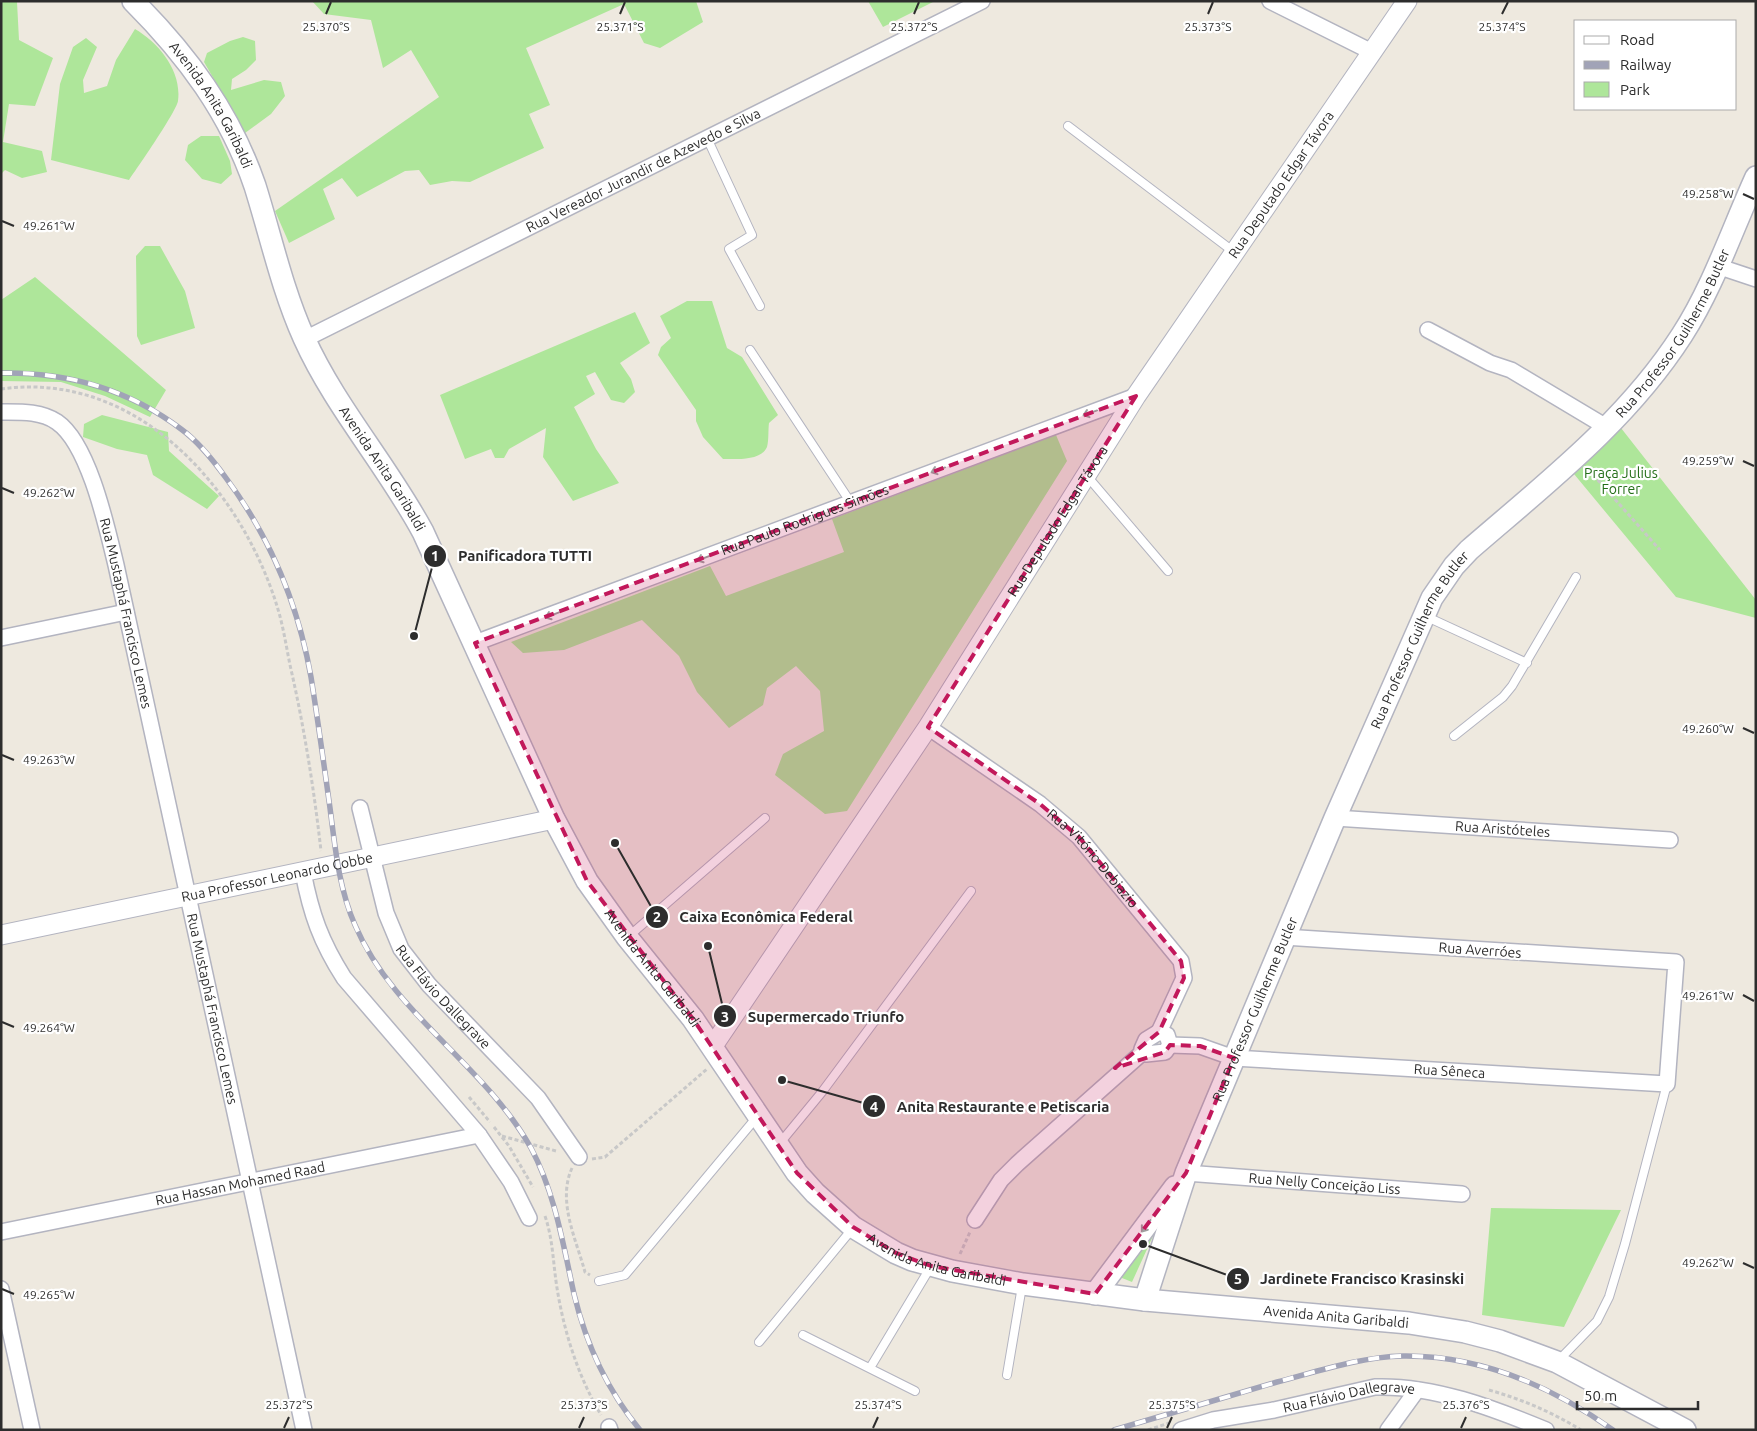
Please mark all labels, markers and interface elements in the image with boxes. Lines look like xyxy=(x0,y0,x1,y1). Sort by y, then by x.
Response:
text: 25.370°S xyxy=(303,20,349,33)
text: 25.371°S xyxy=(597,20,643,33)
text: 25.372°S xyxy=(891,20,937,33)
text: 25.373°S xyxy=(1185,20,1231,33)
text: 25.374°S xyxy=(1479,20,1525,33)
legend xyxy=(1574,20,1737,110)
text: Road xyxy=(1620,31,1655,48)
street label: Avenida Anita Garibaldi xyxy=(166,39,256,170)
text: Railway xyxy=(1620,56,1671,73)
text: Park xyxy=(1620,81,1650,98)
street label: Rua Vereador Jurandir de Azevedo e Silva xyxy=(523,105,763,235)
street label: Rua Deputado Edgar Távora xyxy=(1225,108,1337,261)
text: 49.258°W xyxy=(1682,187,1734,200)
text: 49.261°W xyxy=(23,219,75,232)
street label: Rua Professor Guilherme Butler xyxy=(1612,246,1733,421)
street label: Avenida Anita Garibaldi xyxy=(336,403,429,534)
one-way arrow xyxy=(1083,409,1099,418)
street label: Rua Deputado Edgar Távora xyxy=(1004,443,1111,599)
text: 49.259°W xyxy=(1682,454,1734,467)
park label: Praça Julius Forrer xyxy=(1584,465,1658,497)
one-way arrow xyxy=(931,466,946,475)
street label: Rua Paulo Rodrigues Simões xyxy=(719,481,891,558)
text: 49.262°W xyxy=(23,486,75,499)
street label: Rua Mustaphá Francisco Lemes xyxy=(97,516,155,710)
callout: Panificadora TUTTI xyxy=(423,541,602,571)
text: 1 xyxy=(431,547,439,564)
text: Panificadora TUTTI xyxy=(458,547,592,564)
street label: Rua Professor Guilherme Butler xyxy=(1367,547,1472,731)
one-way arrow xyxy=(697,554,712,563)
one-way arrow xyxy=(545,610,560,620)
text: 49.260°W xyxy=(1682,722,1734,735)
text: 49.263°W xyxy=(23,753,75,766)
street label: Rua Vitório Debiazio xyxy=(1044,806,1142,911)
street label: Rua Aristóteles xyxy=(1454,818,1551,840)
street label: Rua Professor Leonardo Cobbe xyxy=(180,849,374,905)
callout: Caixa Econômica Federal xyxy=(644,902,863,932)
street label: Avenida Anita Garibaldi xyxy=(601,906,704,1030)
text: 2 xyxy=(653,908,661,925)
text: Caixa Econômica Federal xyxy=(679,908,853,925)
street label: Rua Mustaphá Francisco Lemes xyxy=(184,912,241,1106)
street label: Rua Professor Guilherme Butler xyxy=(1209,914,1301,1104)
street label: Rua Averróes xyxy=(1438,939,1522,961)
street label: Rua Flávio Dallegrave xyxy=(393,941,494,1052)
text: 49.261°W xyxy=(1682,989,1734,1002)
callout: Supermercado Triunfo xyxy=(713,1001,914,1031)
text: 3 xyxy=(721,1008,729,1025)
text: Supermercado Triunfo xyxy=(748,1008,904,1025)
text: 49.264°W xyxy=(23,1021,75,1034)
street label: Rua Sêneca xyxy=(1413,1061,1486,1081)
callout: Anita Restaurante e Petiscaria xyxy=(861,1091,1119,1121)
text: 4 xyxy=(870,1098,878,1115)
text: Anita Restaurante e Petiscaria xyxy=(897,1098,1109,1115)
street label: Rua Hassan Mohamed Raad xyxy=(154,1158,326,1209)
street label: Rua Nelly Conceição Liss xyxy=(1248,1170,1401,1197)
one-way arrow xyxy=(1140,1219,1151,1232)
street label: Avenida Anita Garibaldi xyxy=(865,1230,1007,1289)
text: 49.262°W xyxy=(1682,1256,1734,1269)
callout: Jardinete Francisco Krasinski xyxy=(1225,1264,1475,1294)
text: 5 xyxy=(1234,1270,1242,1287)
text: Jardinete Francisco Krasinski xyxy=(1260,1270,1464,1287)
text: 49.265°W xyxy=(23,1288,75,1301)
street label: Avenida Anita Garibaldi xyxy=(1263,1302,1409,1331)
scale bar xyxy=(1577,1378,1698,1410)
street label: Rua Flávio Dallegrave xyxy=(1281,1379,1416,1416)
text: 50 m xyxy=(1584,1387,1617,1404)
text: 25.372°S xyxy=(266,1398,312,1411)
text: 25.373°S xyxy=(561,1398,607,1411)
text: 25.374°S xyxy=(855,1398,901,1411)
text: 25.375°S xyxy=(1149,1398,1195,1411)
text: 25.376°S xyxy=(1443,1398,1489,1411)

